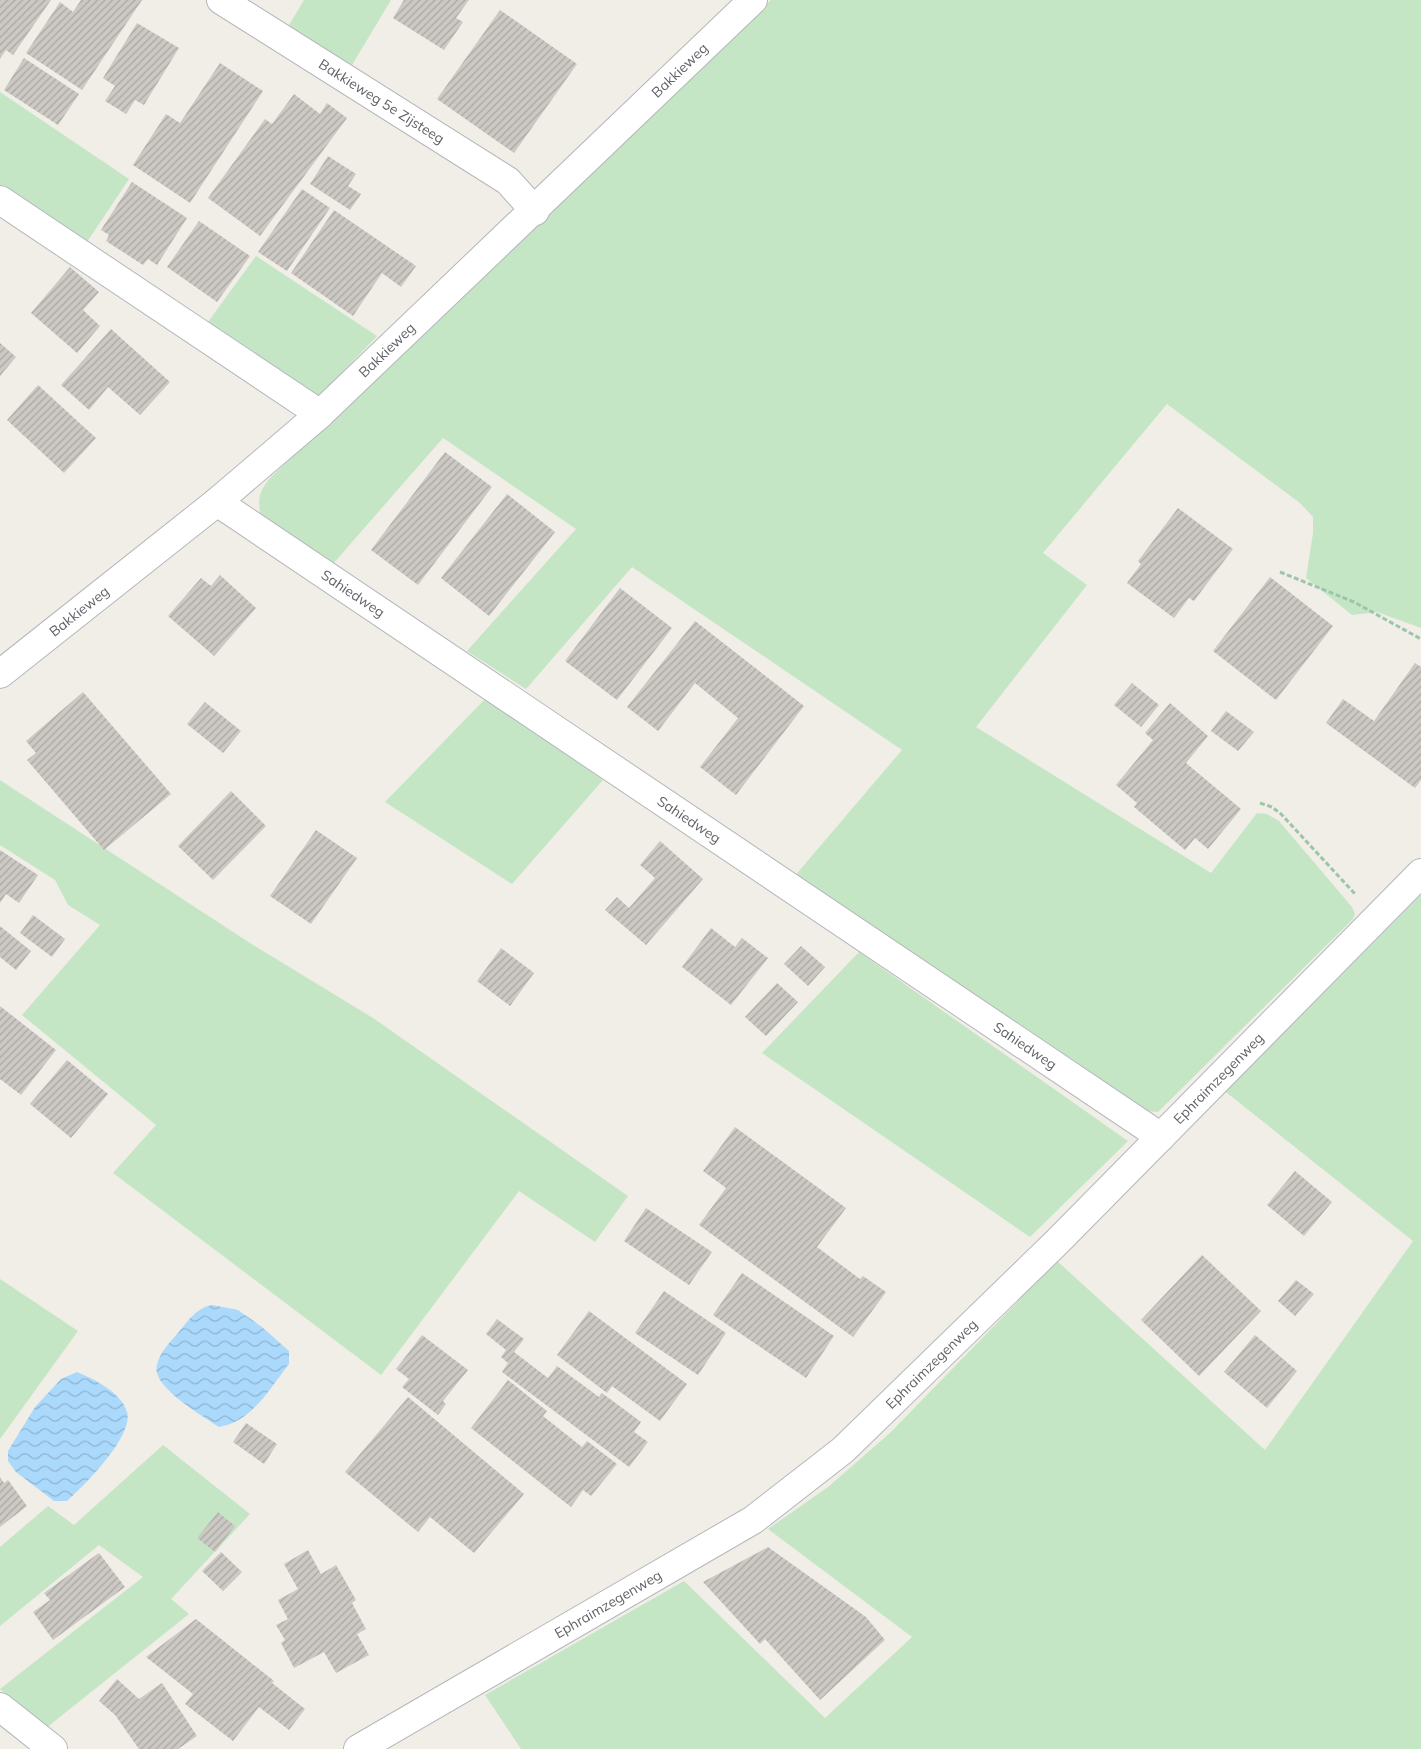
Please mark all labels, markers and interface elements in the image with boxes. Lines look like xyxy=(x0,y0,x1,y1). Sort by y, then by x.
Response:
street label: Bakkieweg xyxy=(648,39,712,101)
street label: Bakkieweg 5e Zijsteeg xyxy=(315,55,448,148)
street label: Bakkieweg xyxy=(355,319,419,381)
street label: Sahiedweg xyxy=(318,566,388,621)
street label: Bakkieweg xyxy=(46,582,113,640)
street label: Sahiedweg xyxy=(654,792,724,847)
street label: Sahiedweg xyxy=(990,1018,1060,1073)
street label: Ephraimzegenweg xyxy=(1170,1029,1267,1128)
street label: Ephraimzegenweg xyxy=(882,1315,981,1413)
street label: Ephraimzegenweg xyxy=(551,1566,665,1642)

